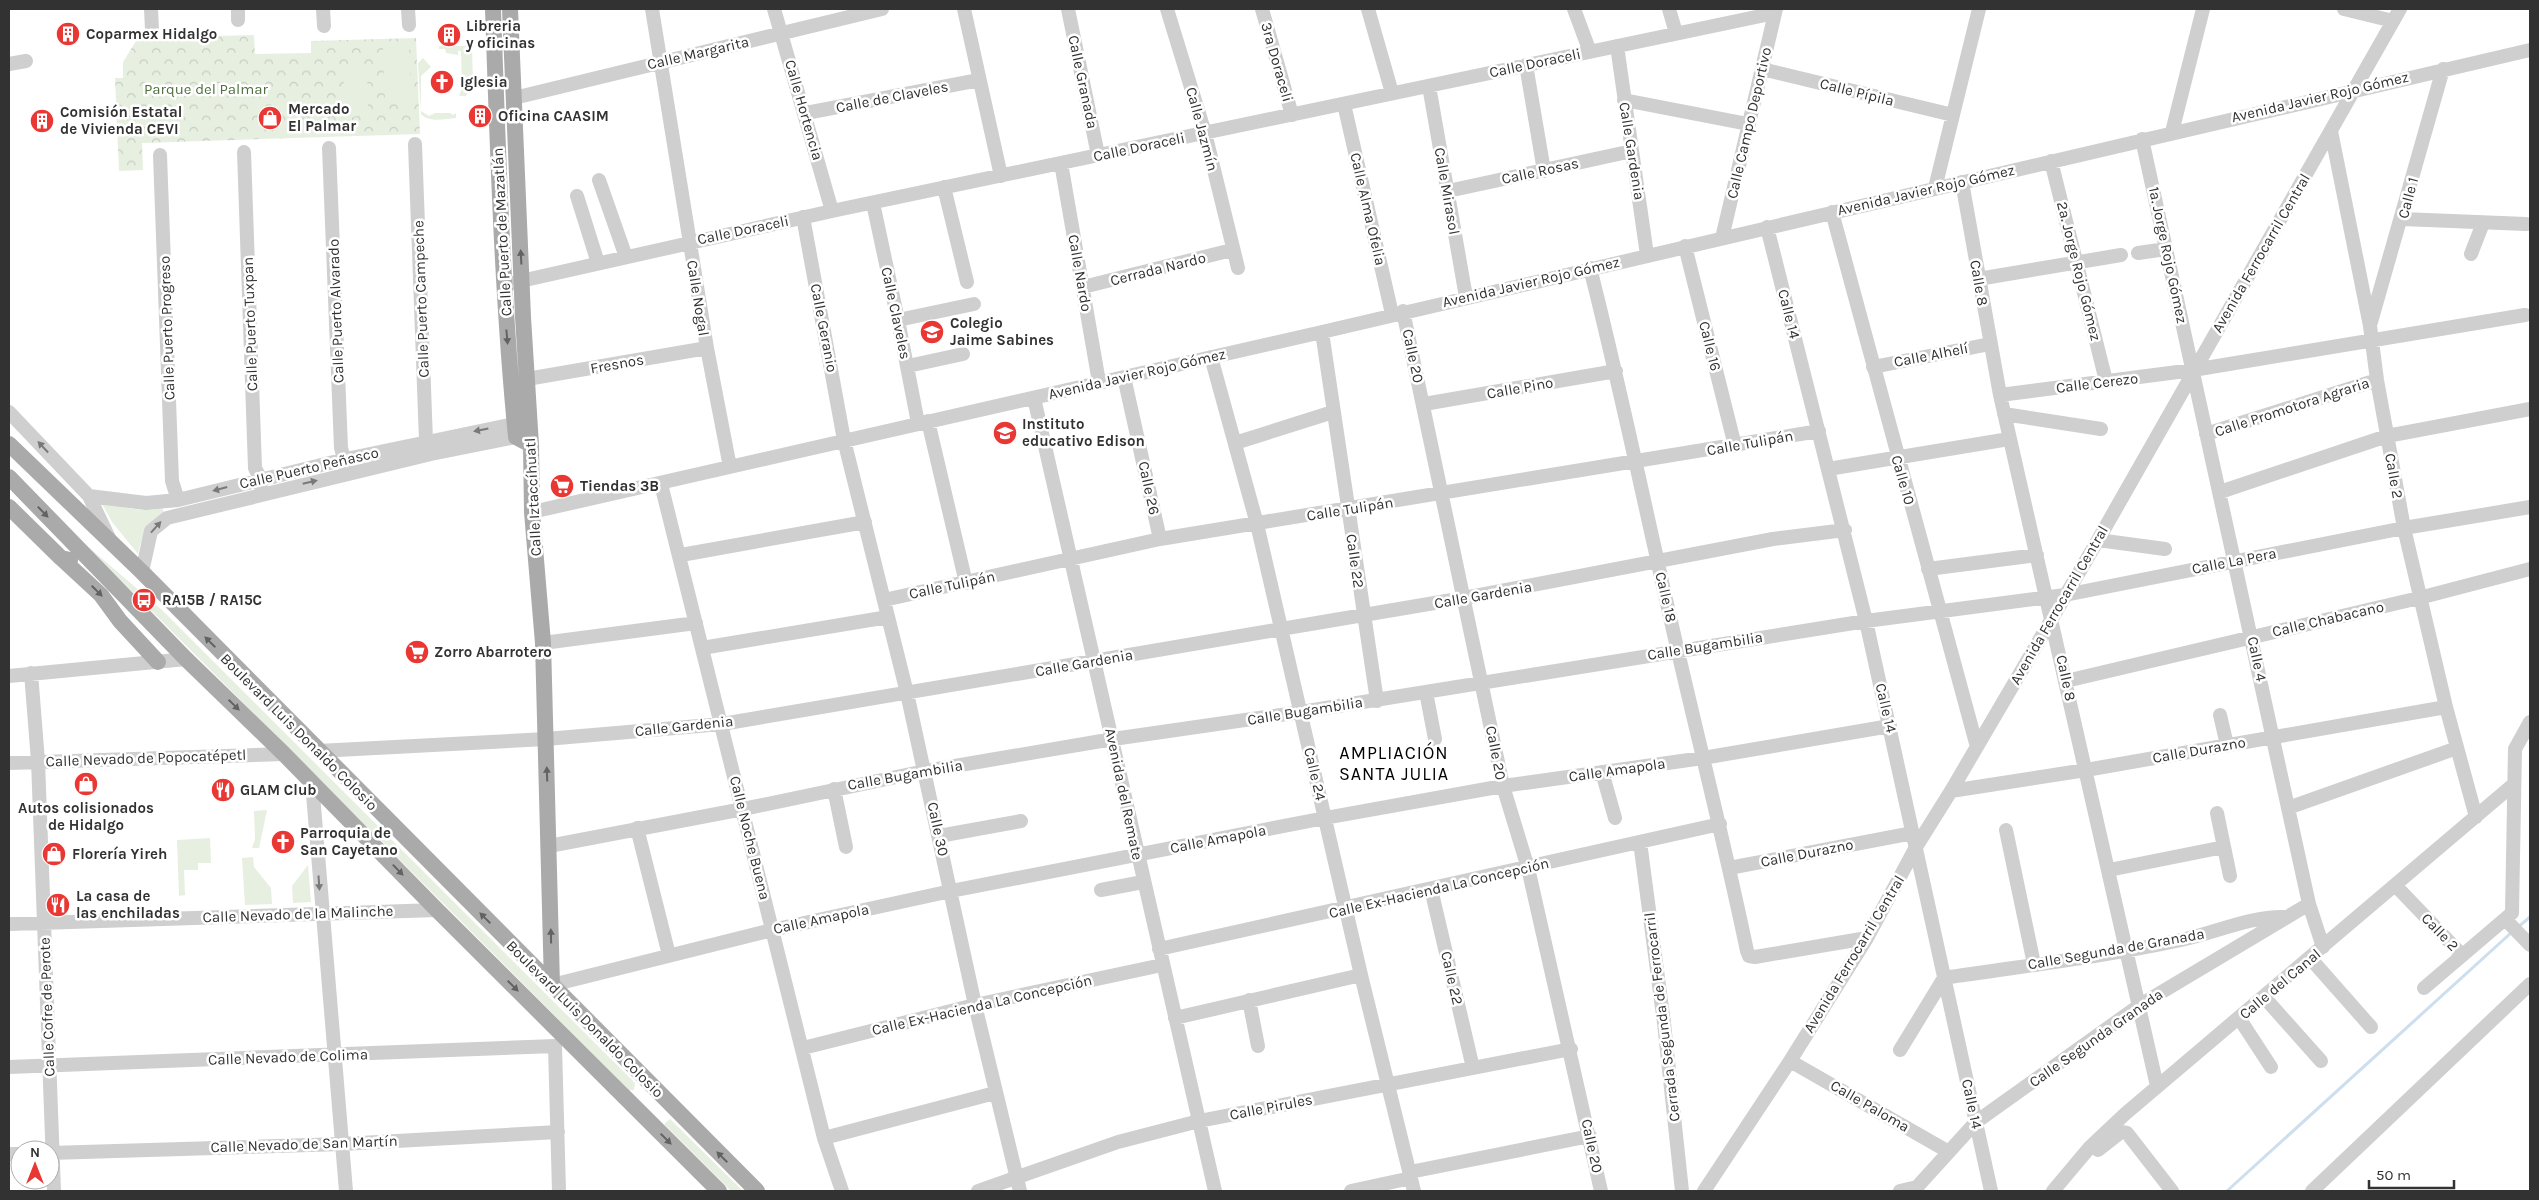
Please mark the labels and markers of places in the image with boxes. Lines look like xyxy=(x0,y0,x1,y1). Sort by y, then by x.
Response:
place label: Libreria y oficinas xyxy=(466,17,535,52)
building icon: Coparmex Hidalgo xyxy=(55,21,81,47)
building icon: Libreria y oficinas xyxy=(436,22,462,48)
place label: Coparmex Hidalgo xyxy=(86,25,217,43)
church icon: Iglesia xyxy=(429,69,455,95)
place label: Iglesia xyxy=(460,73,507,91)
place label: Mercado El Palmar xyxy=(288,100,356,135)
place label: Comisión Estatal de Vivienda CEVI xyxy=(60,103,182,138)
building icon: Oficina CAASIM xyxy=(467,103,493,129)
shop icon: Mercado El Palmar xyxy=(257,105,283,131)
place label: Oficina CAASIM xyxy=(498,107,609,125)
building icon: Comisión Estatal de Vivienda CEVI xyxy=(29,108,55,134)
place label: Colegio Jaime Sabines xyxy=(950,314,1054,349)
school or university icon: Colegio Jaime Sabines xyxy=(919,319,945,345)
place label: Instituto educativo Edison xyxy=(1022,415,1145,450)
school or university icon: Instituto educativo Edison xyxy=(992,420,1018,446)
supermarket icon: Tiendas 3B xyxy=(549,473,575,499)
place label: Tiendas 3B xyxy=(580,477,659,495)
bus stop icon: RA15B / RA15C xyxy=(131,587,157,613)
place label: RA15B / RA15C xyxy=(162,591,262,609)
supermarket icon: Zorro Abarrotero xyxy=(404,639,430,665)
place label: Zorro Abarrotero xyxy=(434,643,552,661)
shop icon: Autos colisionados de Hidalgo xyxy=(73,771,99,797)
restaurant icon: GLAM Club xyxy=(210,777,236,803)
place label: GLAM Club xyxy=(240,781,317,799)
place label: Autos colisionados de Hidalgo xyxy=(18,799,154,834)
place label: Parroquia de San Cayetano xyxy=(300,824,398,859)
church icon: Parroquia de San Cayetano xyxy=(270,829,296,855)
shop icon: Florería Yireh xyxy=(41,841,67,867)
place label: Florería Yireh xyxy=(72,845,167,863)
place label: La casa de las enchiladas xyxy=(76,887,180,922)
restaurant icon: La casa de las enchiladas xyxy=(45,892,71,918)

